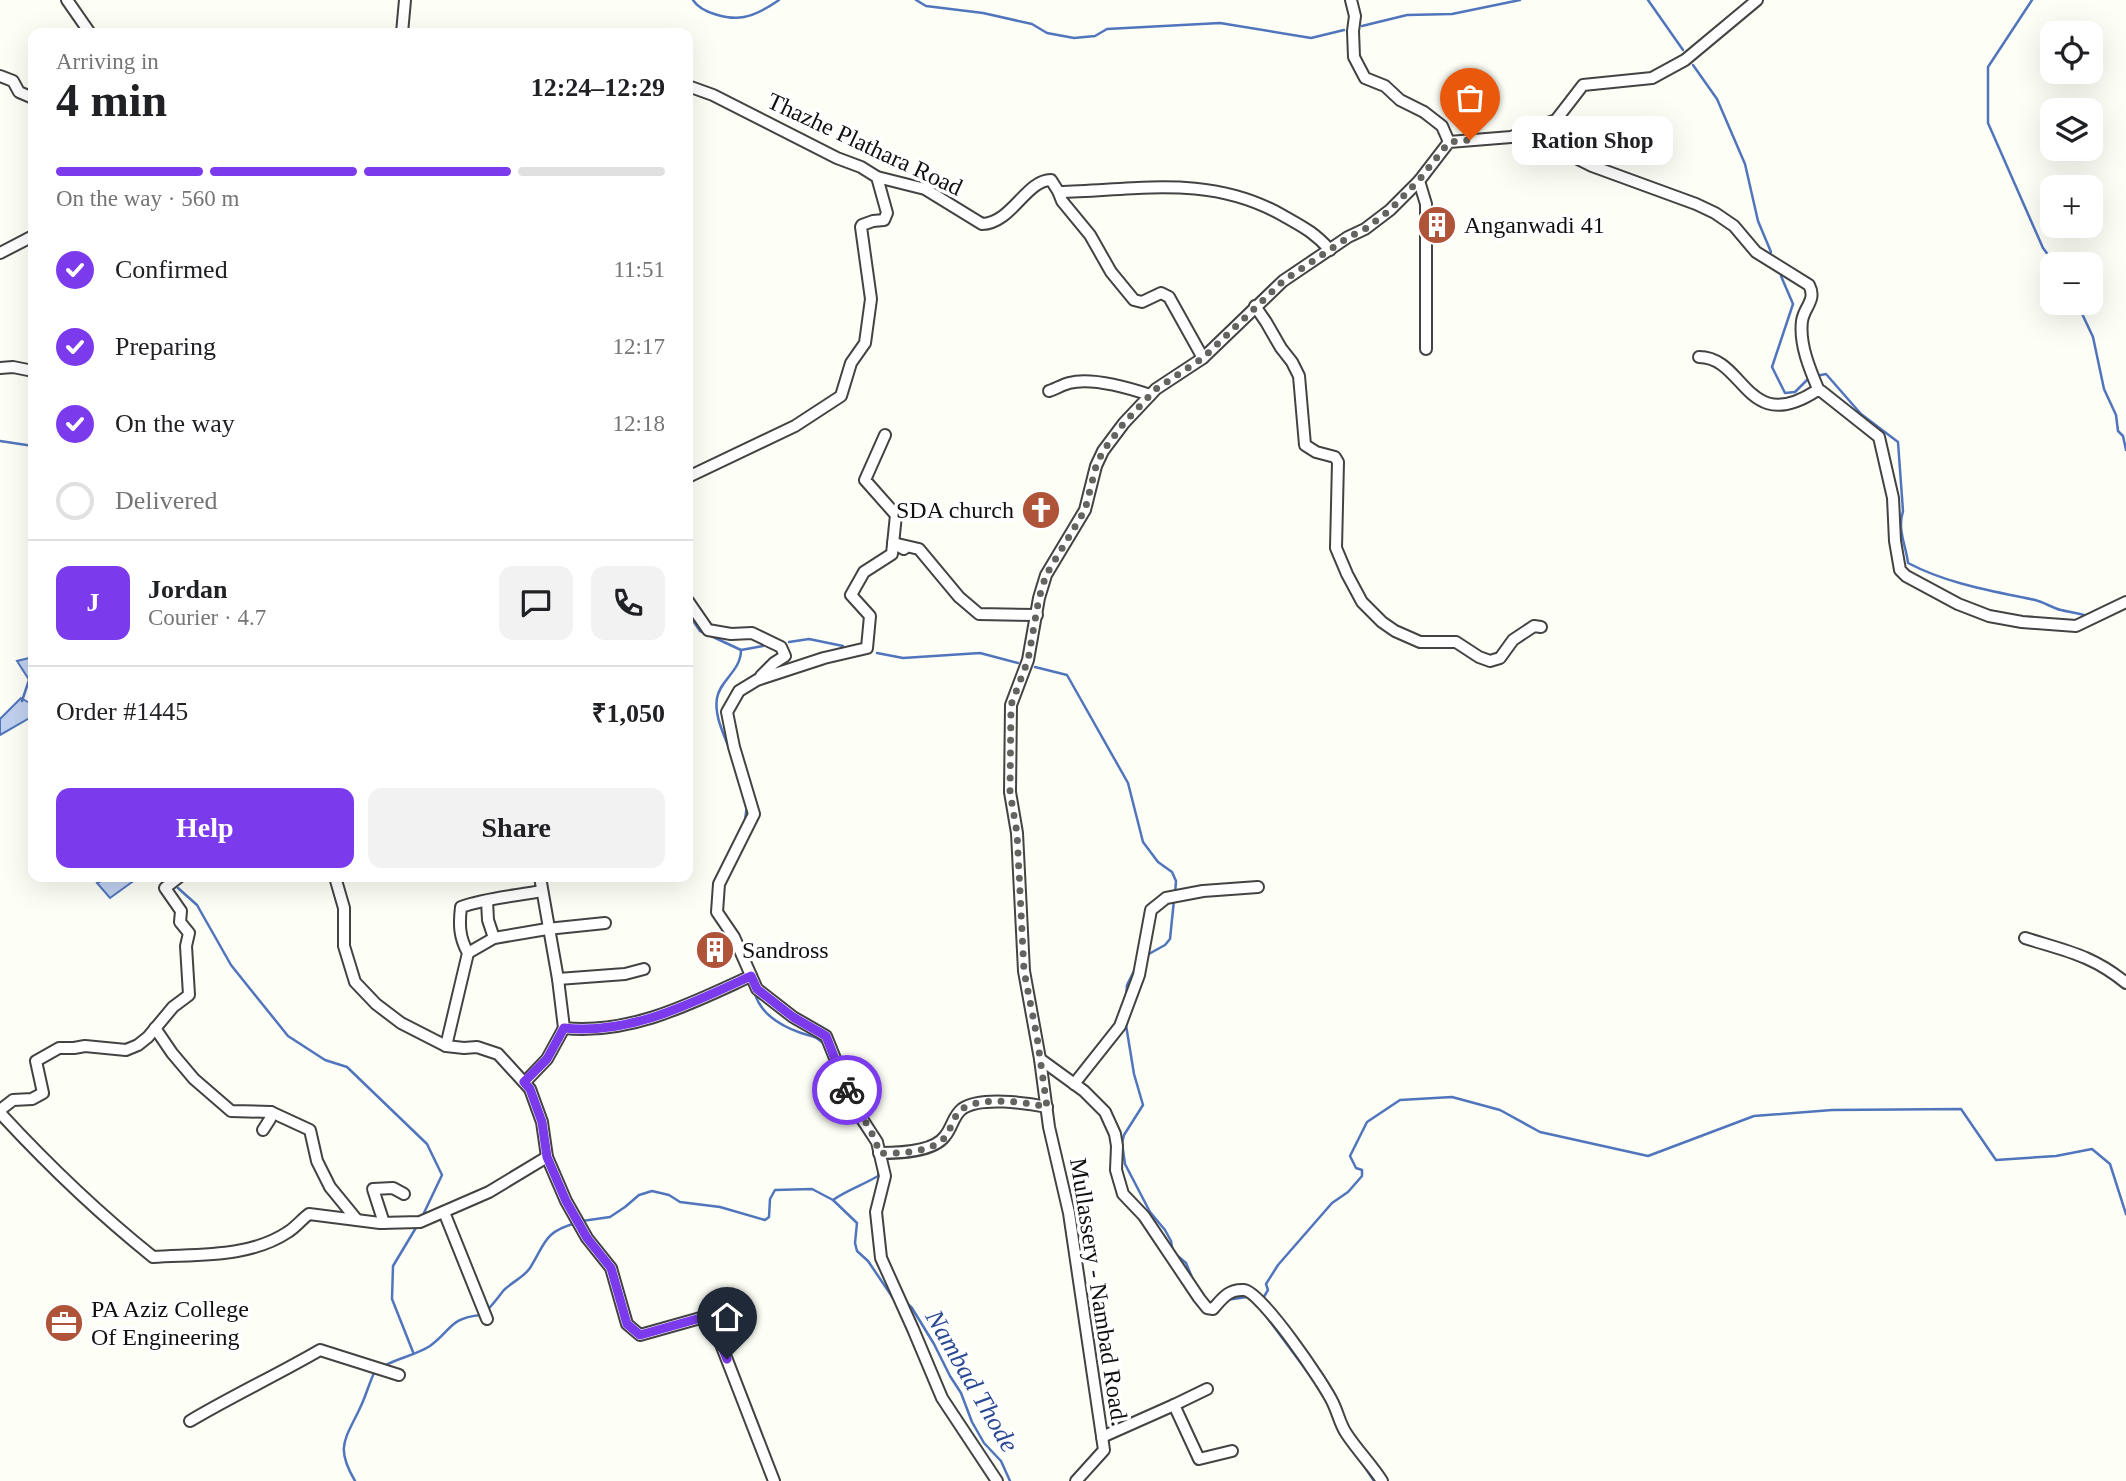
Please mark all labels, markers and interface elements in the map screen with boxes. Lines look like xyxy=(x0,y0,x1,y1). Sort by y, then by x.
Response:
map controls xyxy=(2040,21,2103,315)
button: locate xyxy=(2040,21,2103,84)
text: Arriving in xyxy=(56,49,159,74)
pin xyxy=(1440,68,1500,140)
text: 12:24–12:29 xyxy=(531,73,665,102)
text: 4 min xyxy=(56,75,167,126)
icon: bag xyxy=(1451,79,1489,117)
street label: Thazhe Plathara Road xyxy=(763,87,967,201)
button: layers xyxy=(2040,98,2103,161)
callout: Ration Shop xyxy=(1512,116,1673,164)
text: Ration Shop xyxy=(1531,128,1654,153)
button: + xyxy=(2040,175,2103,238)
text: On the way · 560 m xyxy=(56,186,239,211)
building icon: Anganwadi 41 xyxy=(1416,204,1458,246)
place label: Anganwadi 41 xyxy=(1464,212,1605,238)
icon: check xyxy=(56,251,94,289)
button: − xyxy=(2040,252,2103,315)
text: Confirmed xyxy=(115,255,228,284)
text: 11:51 xyxy=(613,257,665,282)
icon: check xyxy=(56,328,94,366)
text: Preparing xyxy=(115,332,216,361)
text: 12:17 xyxy=(613,334,665,359)
icon: check xyxy=(56,405,94,443)
text: On the way xyxy=(115,409,235,438)
text: 12:18 xyxy=(613,411,665,436)
text: Delivered xyxy=(115,486,218,515)
church icon: SDA church xyxy=(1020,489,1062,531)
place label: SDA church xyxy=(896,497,1014,523)
button: chat xyxy=(499,566,573,640)
button: phone xyxy=(591,566,665,640)
text: Jordan xyxy=(148,575,227,604)
text: J xyxy=(87,588,100,617)
text: Courier · 4.7 xyxy=(148,605,266,630)
text: Order #1445 xyxy=(56,697,188,726)
text: ₹1,050 xyxy=(592,699,665,728)
button: Help xyxy=(56,788,354,868)
button: Share xyxy=(368,788,665,868)
building icon: Sandross xyxy=(694,929,736,971)
place label: Sandross xyxy=(742,937,829,963)
courier xyxy=(812,1055,882,1125)
icon: bike xyxy=(828,1071,866,1109)
street label: Mullassery - Nambad Road. xyxy=(1065,1156,1133,1428)
pin xyxy=(697,1287,757,1359)
place label: PA Aziz College Of Engineering xyxy=(91,1296,249,1350)
icon: home xyxy=(708,1298,746,1336)
office icon: PA Aziz College Of Engineering xyxy=(43,1302,85,1344)
water label: Nambad Thode xyxy=(919,1304,1024,1457)

